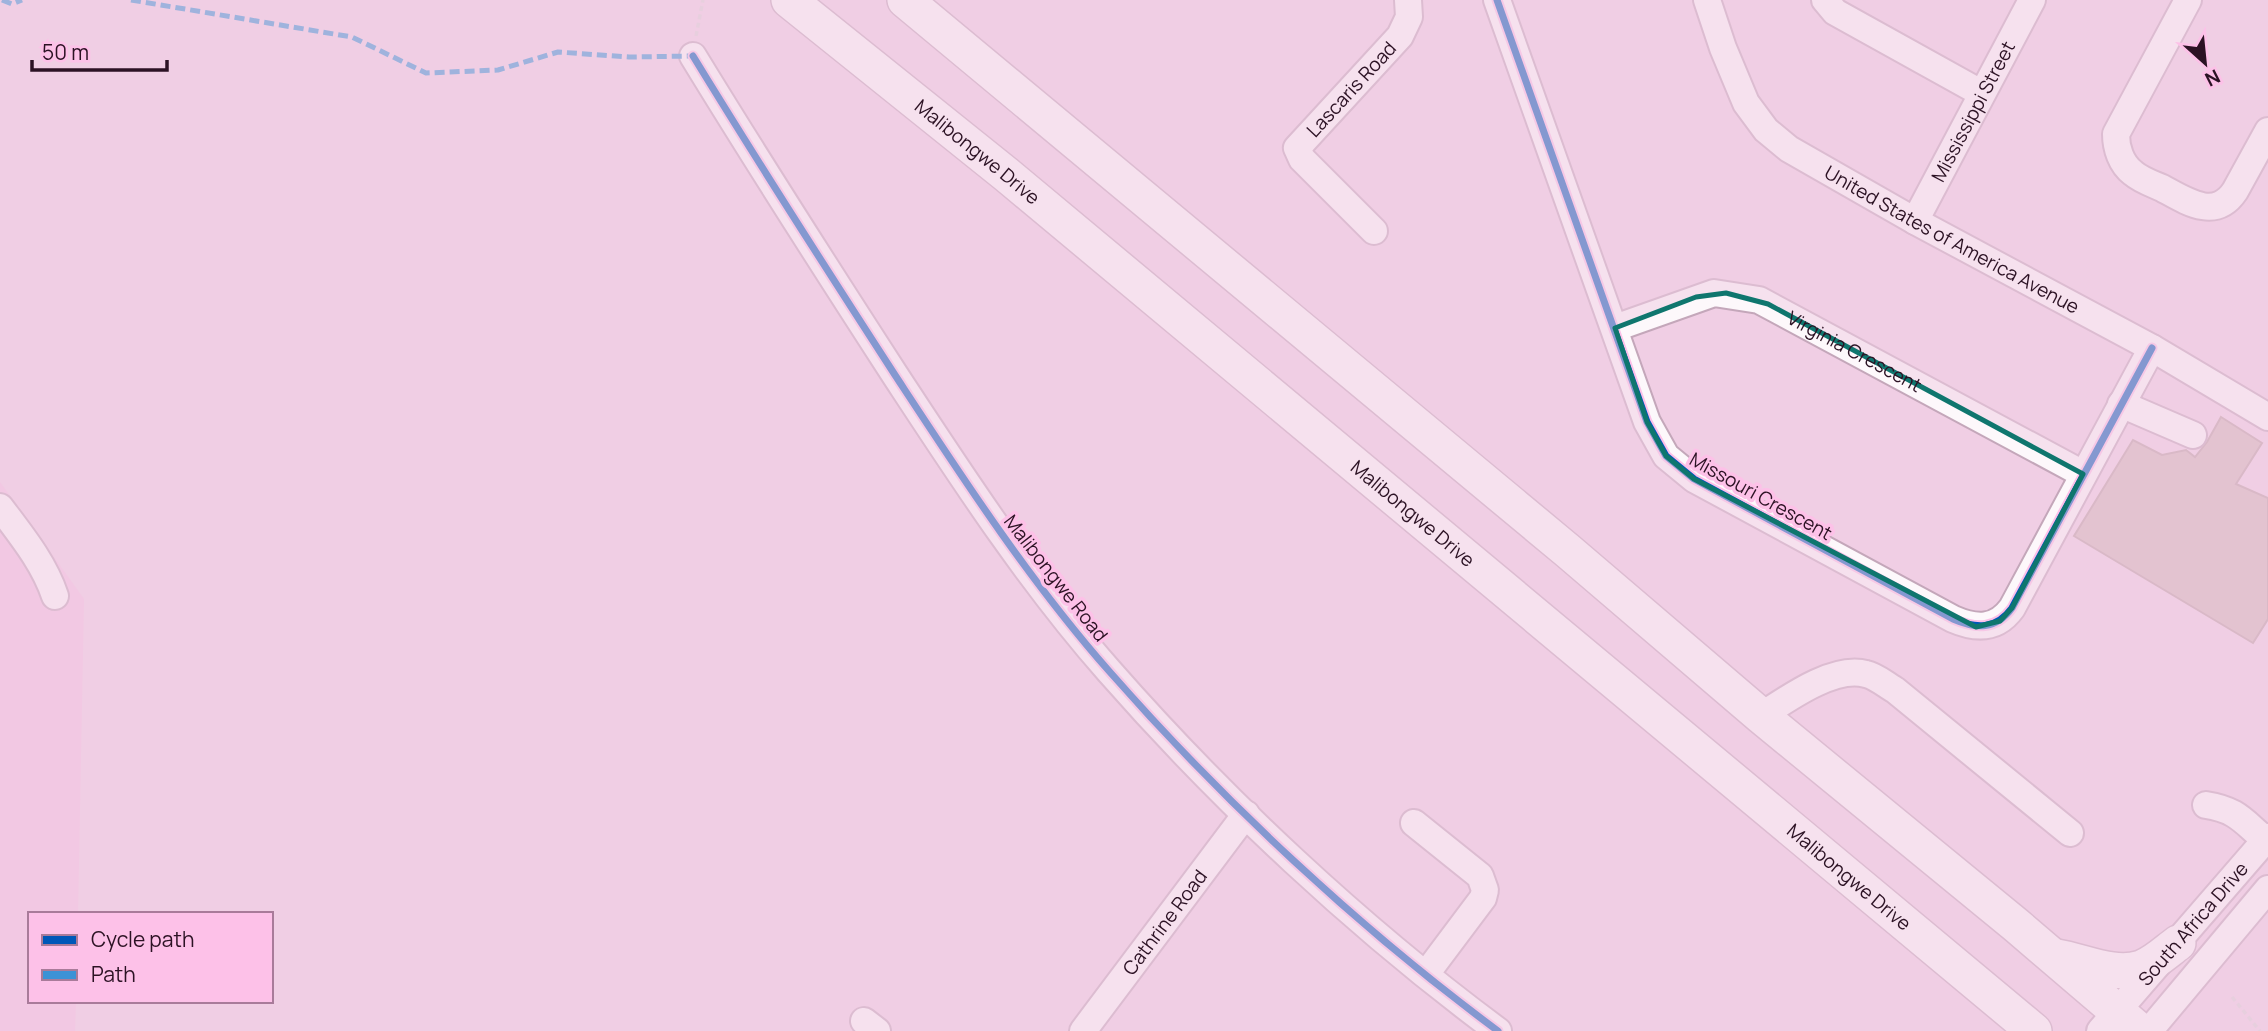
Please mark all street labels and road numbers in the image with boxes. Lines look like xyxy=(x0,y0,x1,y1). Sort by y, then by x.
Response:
street label: Lascaris Road xyxy=(1301,36,1402,143)
street label: Mississippi Street xyxy=(1925,36,2021,186)
street label: Malibongwe Drive xyxy=(910,93,1046,210)
street label: United States of America Avenue xyxy=(1820,159,2084,320)
street label: Virginia Crescent xyxy=(1783,305,1926,398)
street label: Missouri Crescent xyxy=(1685,446,1837,546)
street label: Malibongwe Drive xyxy=(1345,454,1480,573)
street label: Malibongwe Road xyxy=(998,509,1114,647)
street label: Malibongwe Drive xyxy=(1782,818,1917,936)
street label: South Africa Drive xyxy=(2132,856,2254,991)
street label: Cathrine Road xyxy=(1117,864,1213,980)

